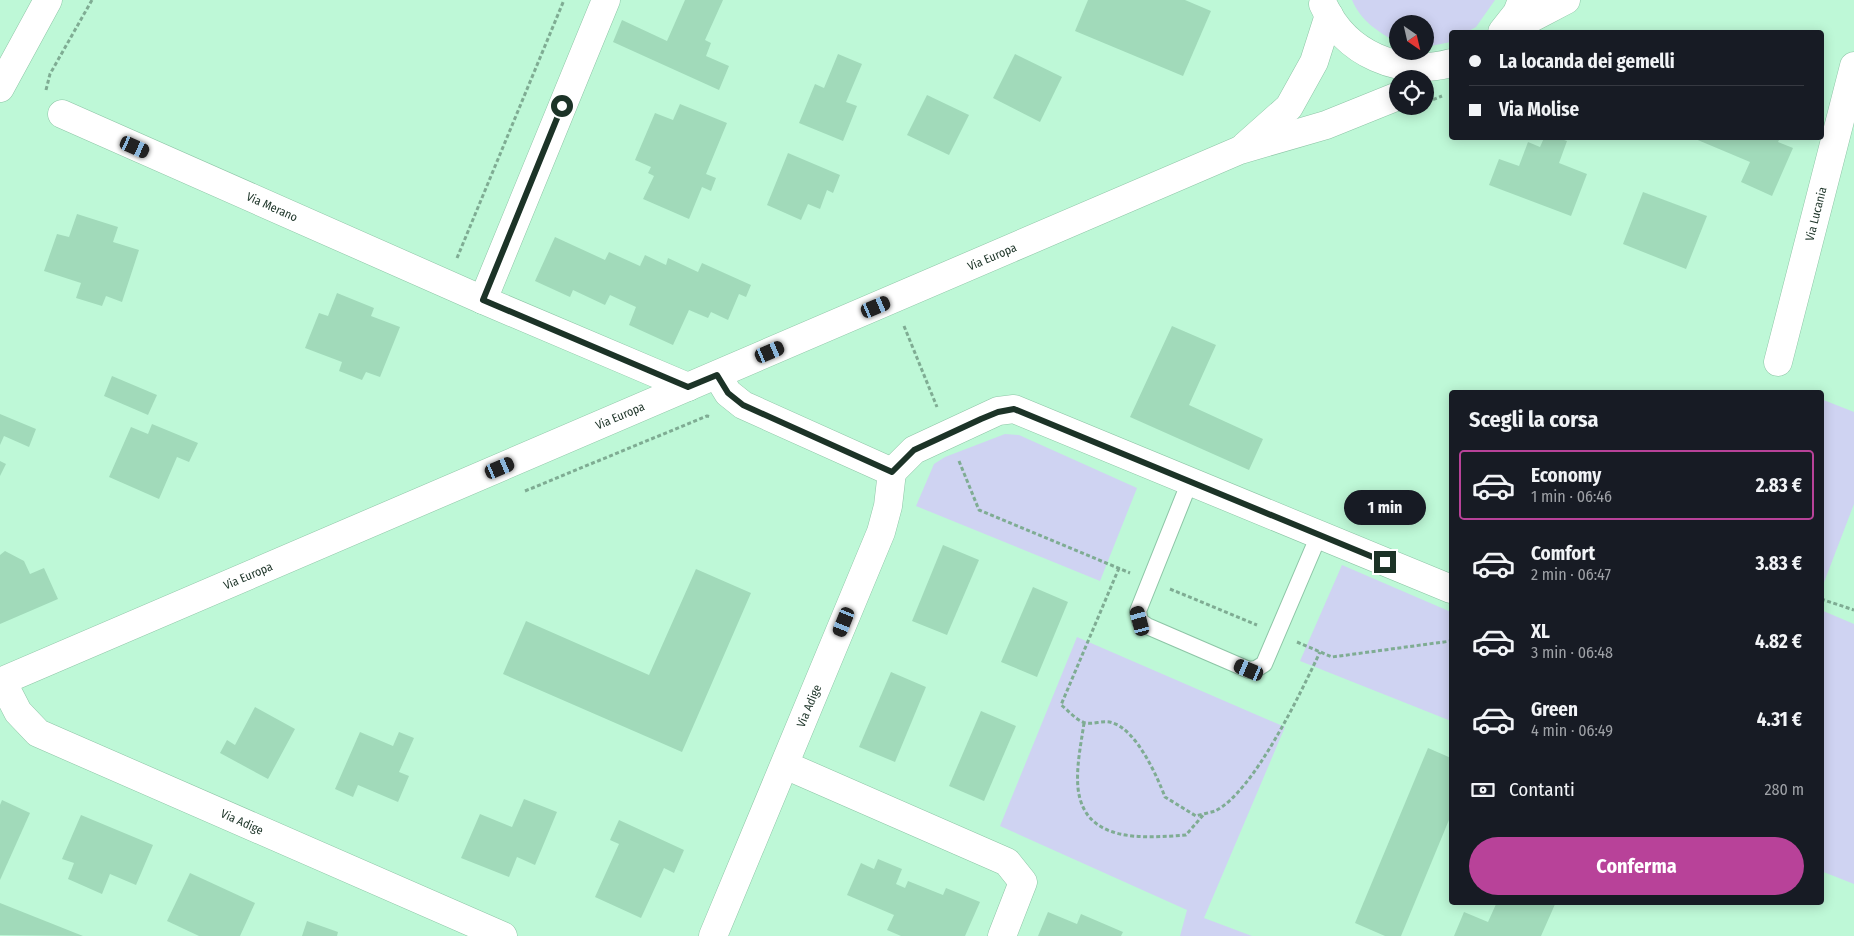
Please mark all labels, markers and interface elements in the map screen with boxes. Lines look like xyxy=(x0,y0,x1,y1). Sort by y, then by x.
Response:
north arrow xyxy=(1389,15,1434,60)
map controls xyxy=(1389,15,1434,115)
text: La locanda dei gemelli xyxy=(1499,50,1675,73)
button: locate xyxy=(1389,70,1434,115)
route start xyxy=(551,95,573,117)
text: Via Molise xyxy=(1499,98,1579,121)
car xyxy=(118,134,151,160)
street label: Via Lucania xyxy=(1803,185,1830,243)
street label: Via Merano xyxy=(244,189,300,225)
street label: Via Europa xyxy=(965,240,1019,274)
car xyxy=(859,294,892,320)
car xyxy=(753,339,786,365)
street label: Via Europa xyxy=(593,399,647,433)
text: Scegli la corsa xyxy=(1469,406,1599,433)
car xyxy=(483,455,516,481)
icon: car xyxy=(1471,463,1516,508)
text: Economy xyxy=(1531,464,1601,487)
text: 2.83 € xyxy=(1756,474,1802,497)
text: 1 min · 06:46 xyxy=(1531,487,1612,506)
callout: 1 min xyxy=(1344,490,1426,524)
text: 1 min xyxy=(1368,498,1402,517)
icon: car xyxy=(1471,541,1516,586)
text: Comfort xyxy=(1531,542,1595,565)
route end xyxy=(1374,551,1396,573)
text: 3.83 € xyxy=(1756,552,1802,575)
street label: Via Europa xyxy=(221,559,275,593)
text: 2 min · 06:47 xyxy=(1531,565,1611,584)
car xyxy=(831,605,856,639)
car xyxy=(1128,605,1151,637)
icon: car xyxy=(1471,619,1516,664)
text: XL xyxy=(1531,620,1550,643)
text: 4.82 € xyxy=(1755,630,1802,653)
text: 3 min · 06:48 xyxy=(1531,643,1613,662)
car xyxy=(1232,657,1265,683)
street label: Via Adige xyxy=(794,683,824,729)
icon: car xyxy=(1471,697,1516,742)
text: Green xyxy=(1531,698,1578,721)
text: 4.31 € xyxy=(1757,708,1802,731)
text: 4 min · 06:49 xyxy=(1531,721,1613,740)
icon: cash xyxy=(1469,776,1497,804)
text: Contanti xyxy=(1509,778,1575,801)
text: 280 m xyxy=(1765,780,1804,799)
street label: Via Adige xyxy=(219,806,265,838)
button: Conferma xyxy=(1469,837,1804,895)

